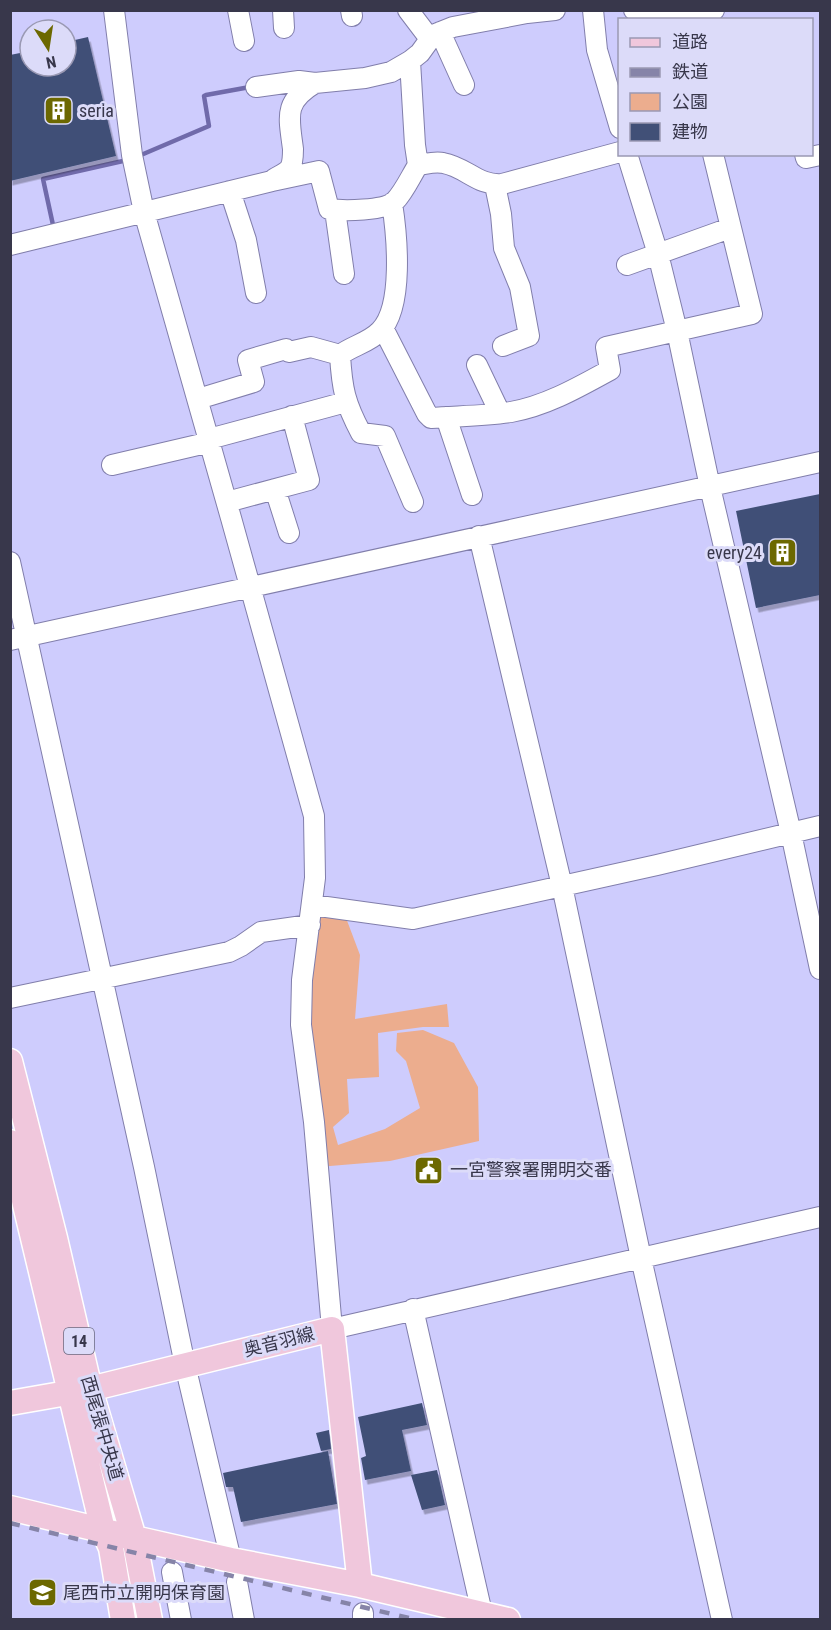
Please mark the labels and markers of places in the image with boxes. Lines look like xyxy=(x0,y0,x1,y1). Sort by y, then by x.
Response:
building icon: seria xyxy=(42,95,74,127)
place label: seria xyxy=(79,100,114,121)
building icon: every24 xyxy=(767,537,799,569)
place label: every24 xyxy=(707,542,762,563)
public building icon: 一宮警察署開明交番 xyxy=(413,1154,445,1186)
place label: 一宮警察署開明交番 xyxy=(450,1159,612,1180)
school or university icon: 尾西市立開明保育園 xyxy=(26,1577,58,1609)
place label: 尾西市立開明保育園 xyxy=(63,1582,225,1603)

